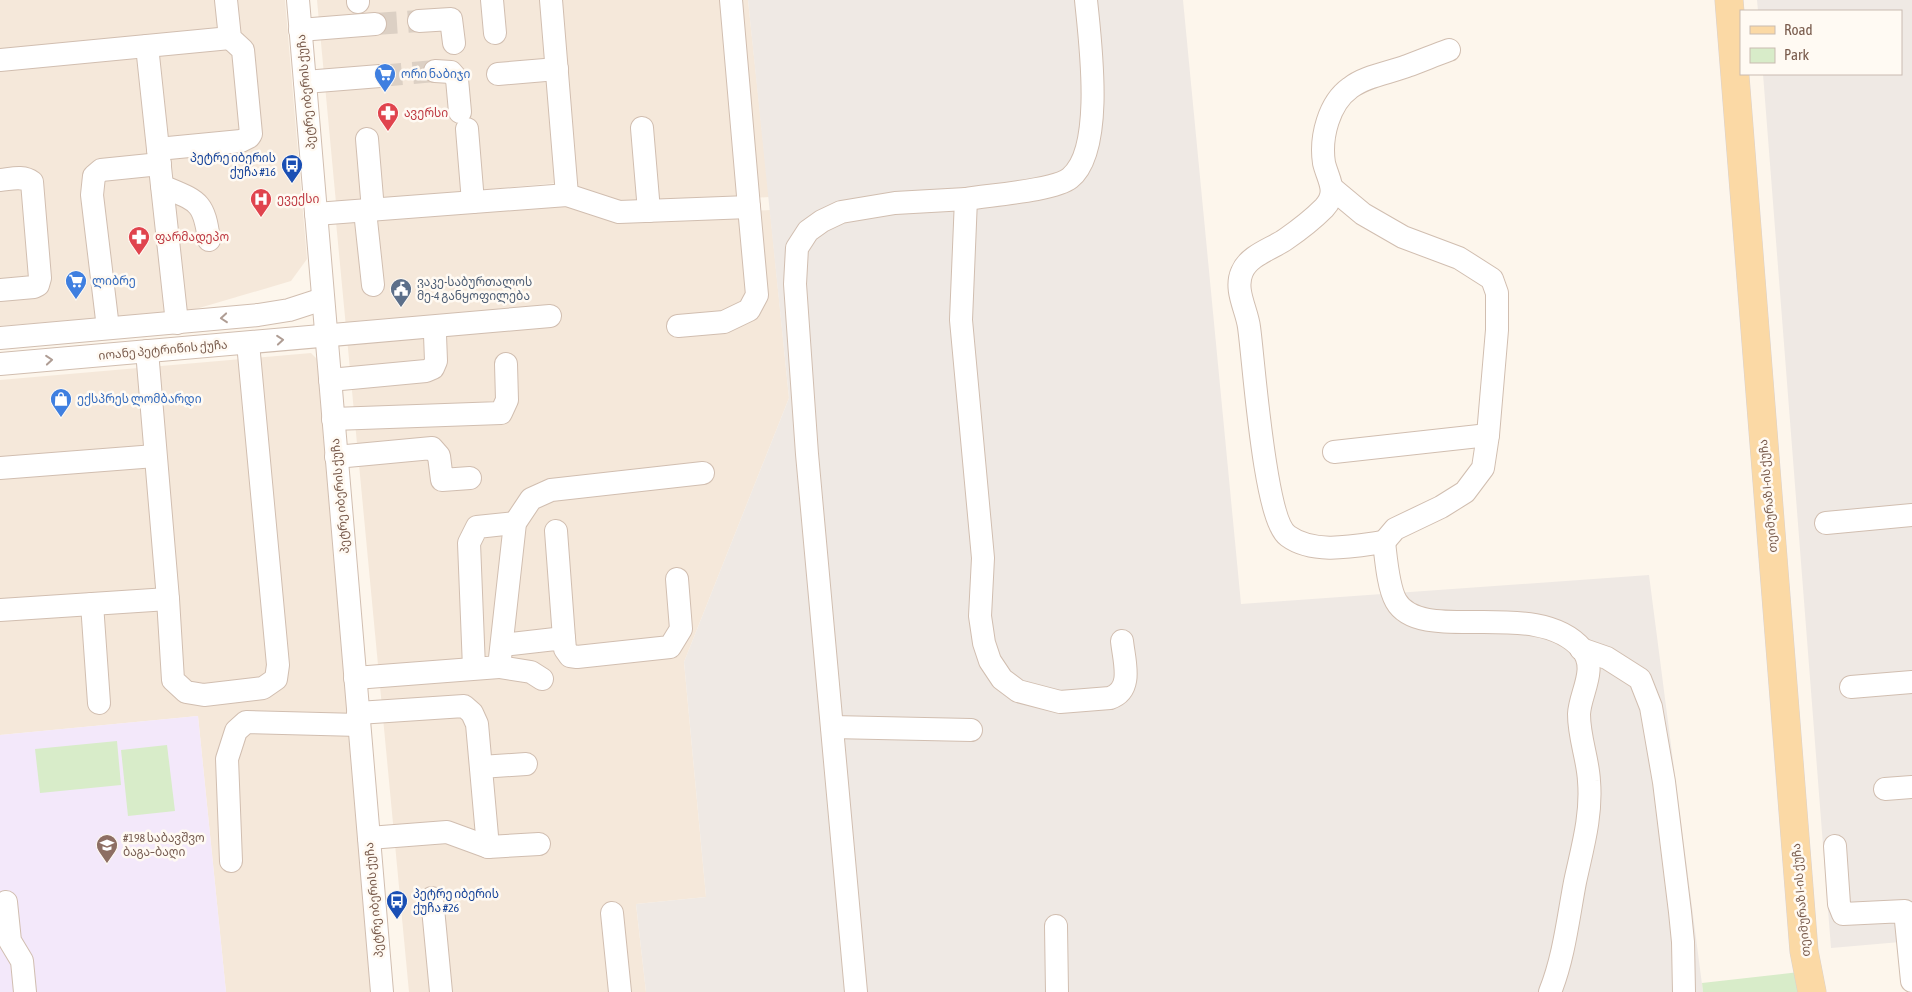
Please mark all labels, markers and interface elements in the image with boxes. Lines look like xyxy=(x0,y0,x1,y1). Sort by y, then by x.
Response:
legend xyxy=(1740,10,1902,75)
text: Road xyxy=(1784,21,1813,38)
street label: პეტრე იბერის ქუჩა xyxy=(294,34,318,150)
text: Park xyxy=(1784,46,1809,63)
supermarket icon: ორი ნაბიჯი xyxy=(373,62,397,93)
place label: ორი ნაბიჯი xyxy=(401,67,470,81)
pharmacy icon: ავერსი xyxy=(376,101,400,132)
place label: ავერსი xyxy=(404,106,448,120)
place label: პეტრე იბერის ქუჩა #16 xyxy=(190,151,276,179)
bus stop icon: პეტრე იბერის ქუჩა #16 xyxy=(280,153,304,184)
hospital icon: ევექსი xyxy=(249,187,273,218)
place label: ევექსი xyxy=(277,192,319,206)
pharmacy icon: ფარმადეპო xyxy=(127,225,151,256)
place label: ფარმადეპო xyxy=(155,230,229,245)
supermarket icon: ლიბრე xyxy=(64,269,88,300)
place label: ლიბრე xyxy=(92,274,136,289)
place label: ვაკე-საბურთალოს მე-4 განყოფილება xyxy=(417,275,532,304)
public building icon: ვაკე-საბურთალოს მე-4 განყოფილება xyxy=(389,277,413,308)
one-way arrow xyxy=(220,312,228,323)
one-way arrow xyxy=(276,335,284,346)
street label: იოანე პეტრიწის ქუჩა xyxy=(98,337,228,363)
one-way arrow xyxy=(45,355,53,366)
shop icon: ექსპრეს ლომბარდი xyxy=(49,387,73,418)
place label: ექსპრეს ლომბარდი xyxy=(77,392,202,407)
street label: პეტრე იბერის ქუჩა xyxy=(328,438,352,554)
street label: თეიმურაზ I-ის ქუჩა xyxy=(1756,439,1780,553)
place label: #198 საბავშვო ბაგა–ბაღი xyxy=(123,831,205,860)
school or university icon: #198 საბავშვო ბაგა–ბაღი xyxy=(95,833,119,864)
street label: პეტრე იბერის ქუჩა xyxy=(362,842,386,958)
street label: თეიმურაზ I-ის ქუჩა xyxy=(1789,843,1813,957)
place label: პეტრე იბერის ქუჩა #26 xyxy=(413,887,499,915)
bus stop icon: პეტრე იბერის ქუჩა #26 xyxy=(385,889,409,920)

